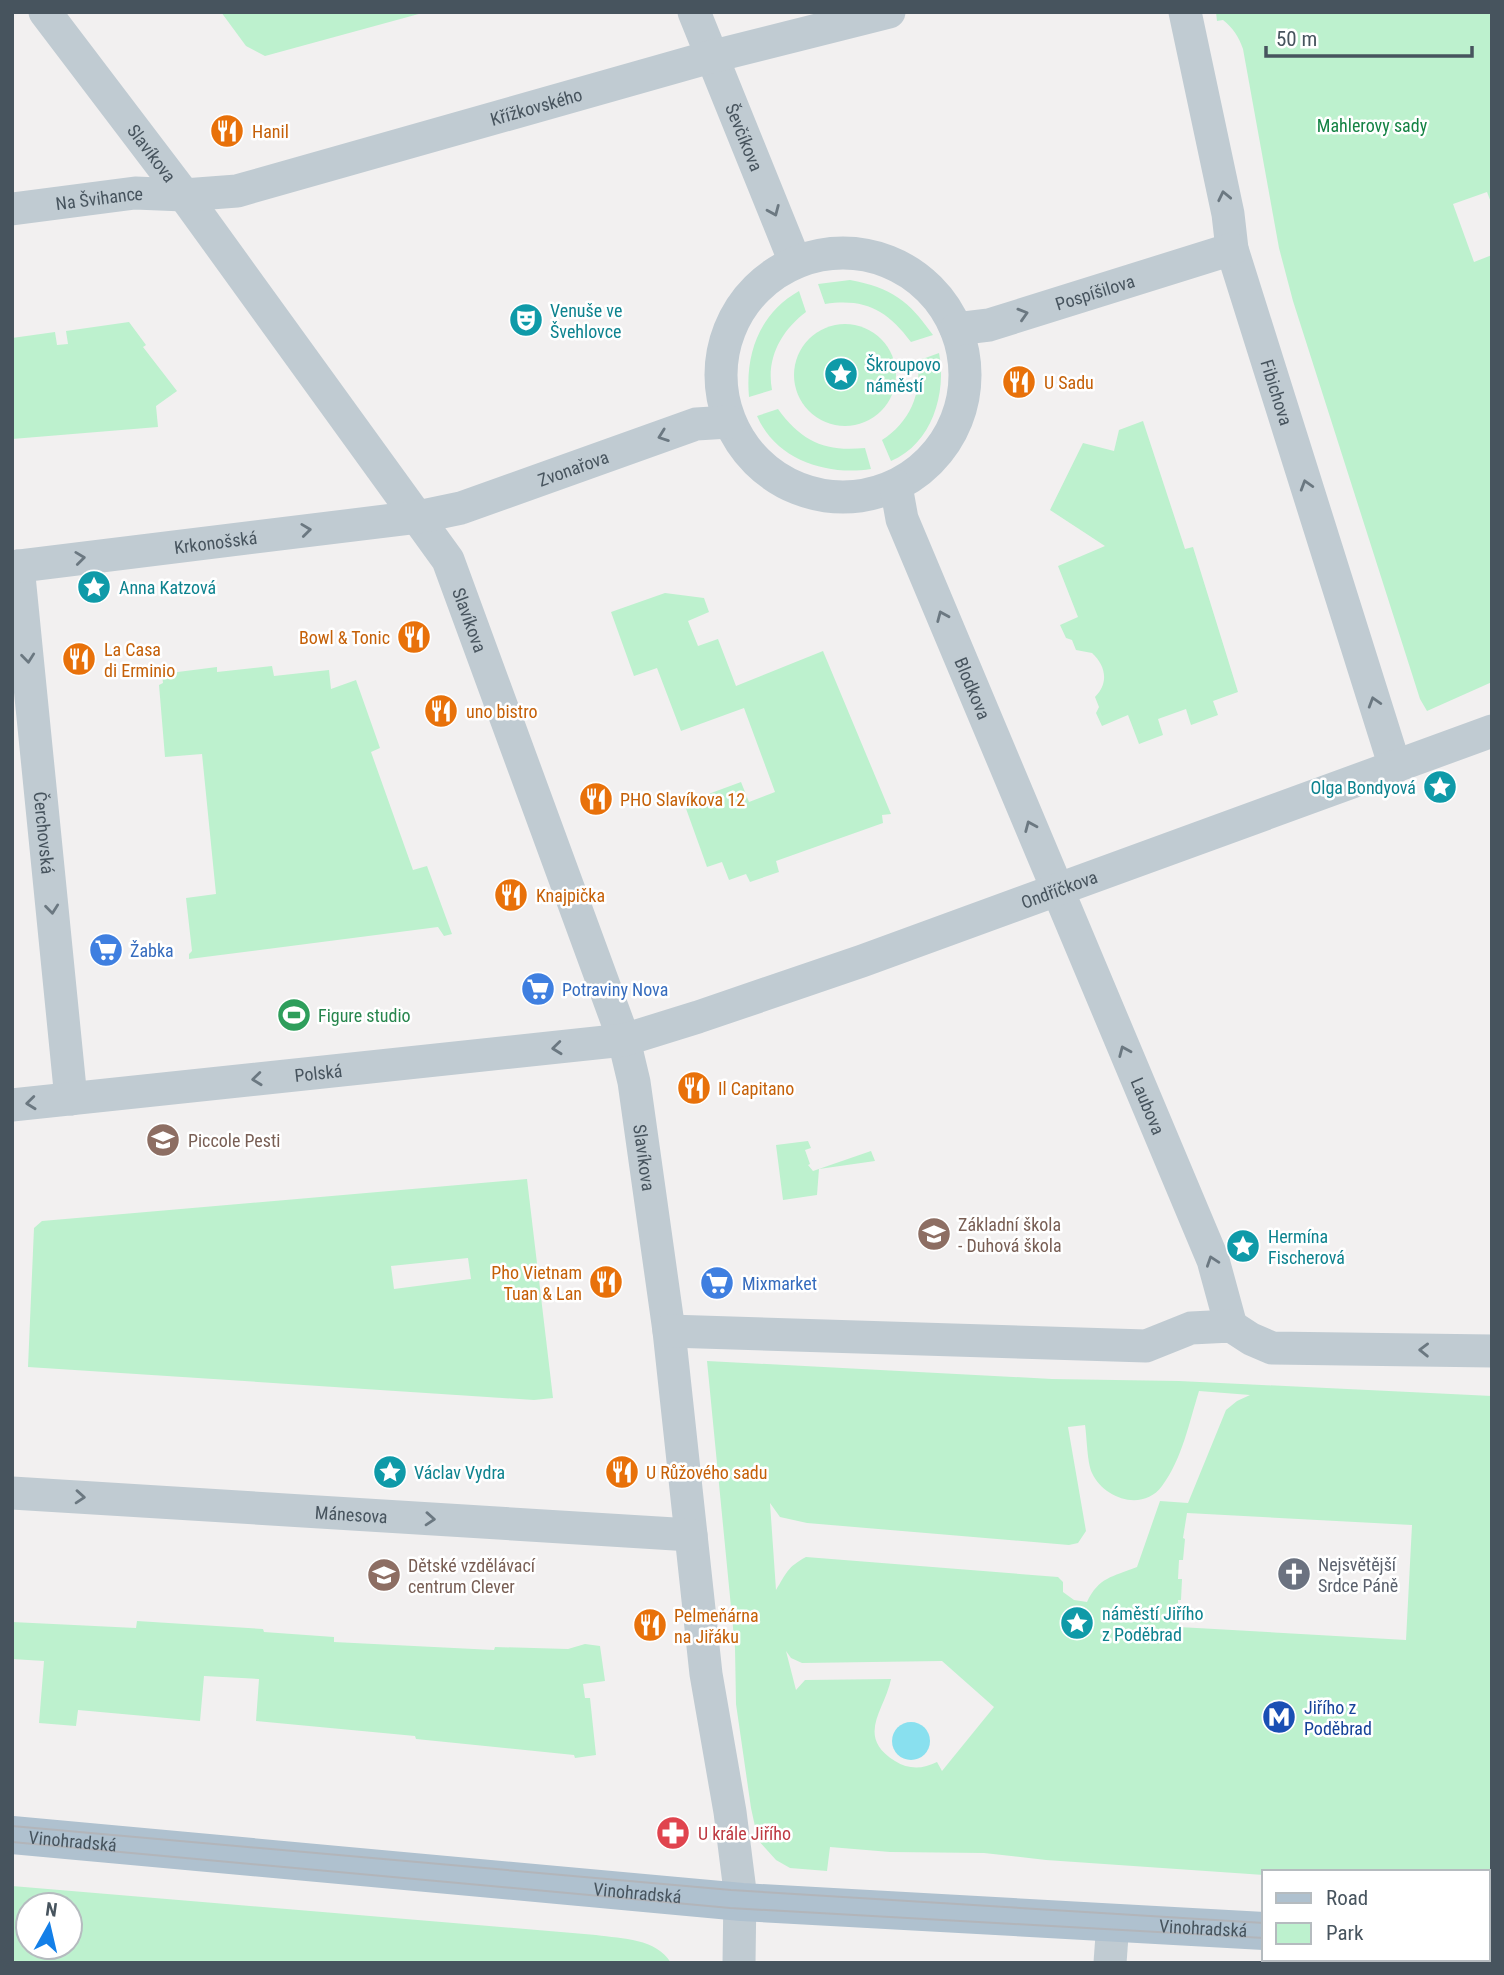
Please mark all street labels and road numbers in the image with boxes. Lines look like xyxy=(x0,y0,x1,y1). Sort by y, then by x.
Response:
street label: Křížkovského xyxy=(488,83,584,129)
street label: Ševčíkova xyxy=(722,100,768,174)
street label: Slavíkova xyxy=(123,120,181,186)
street label: Na Švihance xyxy=(54,182,143,214)
street label: Pospíšilova xyxy=(1052,270,1137,314)
street label: Fibichova xyxy=(1257,357,1297,428)
street label: Zvonařova xyxy=(535,446,611,490)
street label: Krkonošská xyxy=(173,526,258,557)
street label: Slavíkova xyxy=(449,585,491,655)
street label: Blodkova xyxy=(951,654,995,722)
street label: Čerchovská xyxy=(30,791,59,875)
street label: Ondříčkova xyxy=(1018,866,1100,913)
street label: Polská xyxy=(293,1059,343,1085)
street label: Laubova xyxy=(1127,1074,1170,1138)
street label: Slavíkova xyxy=(630,1123,660,1192)
street label: Mánesova xyxy=(314,1501,388,1527)
street label: Vinohradská xyxy=(28,1826,118,1855)
street label: Vinohradská xyxy=(592,1878,682,1907)
street label: Vinohradská xyxy=(1159,1915,1248,1941)

